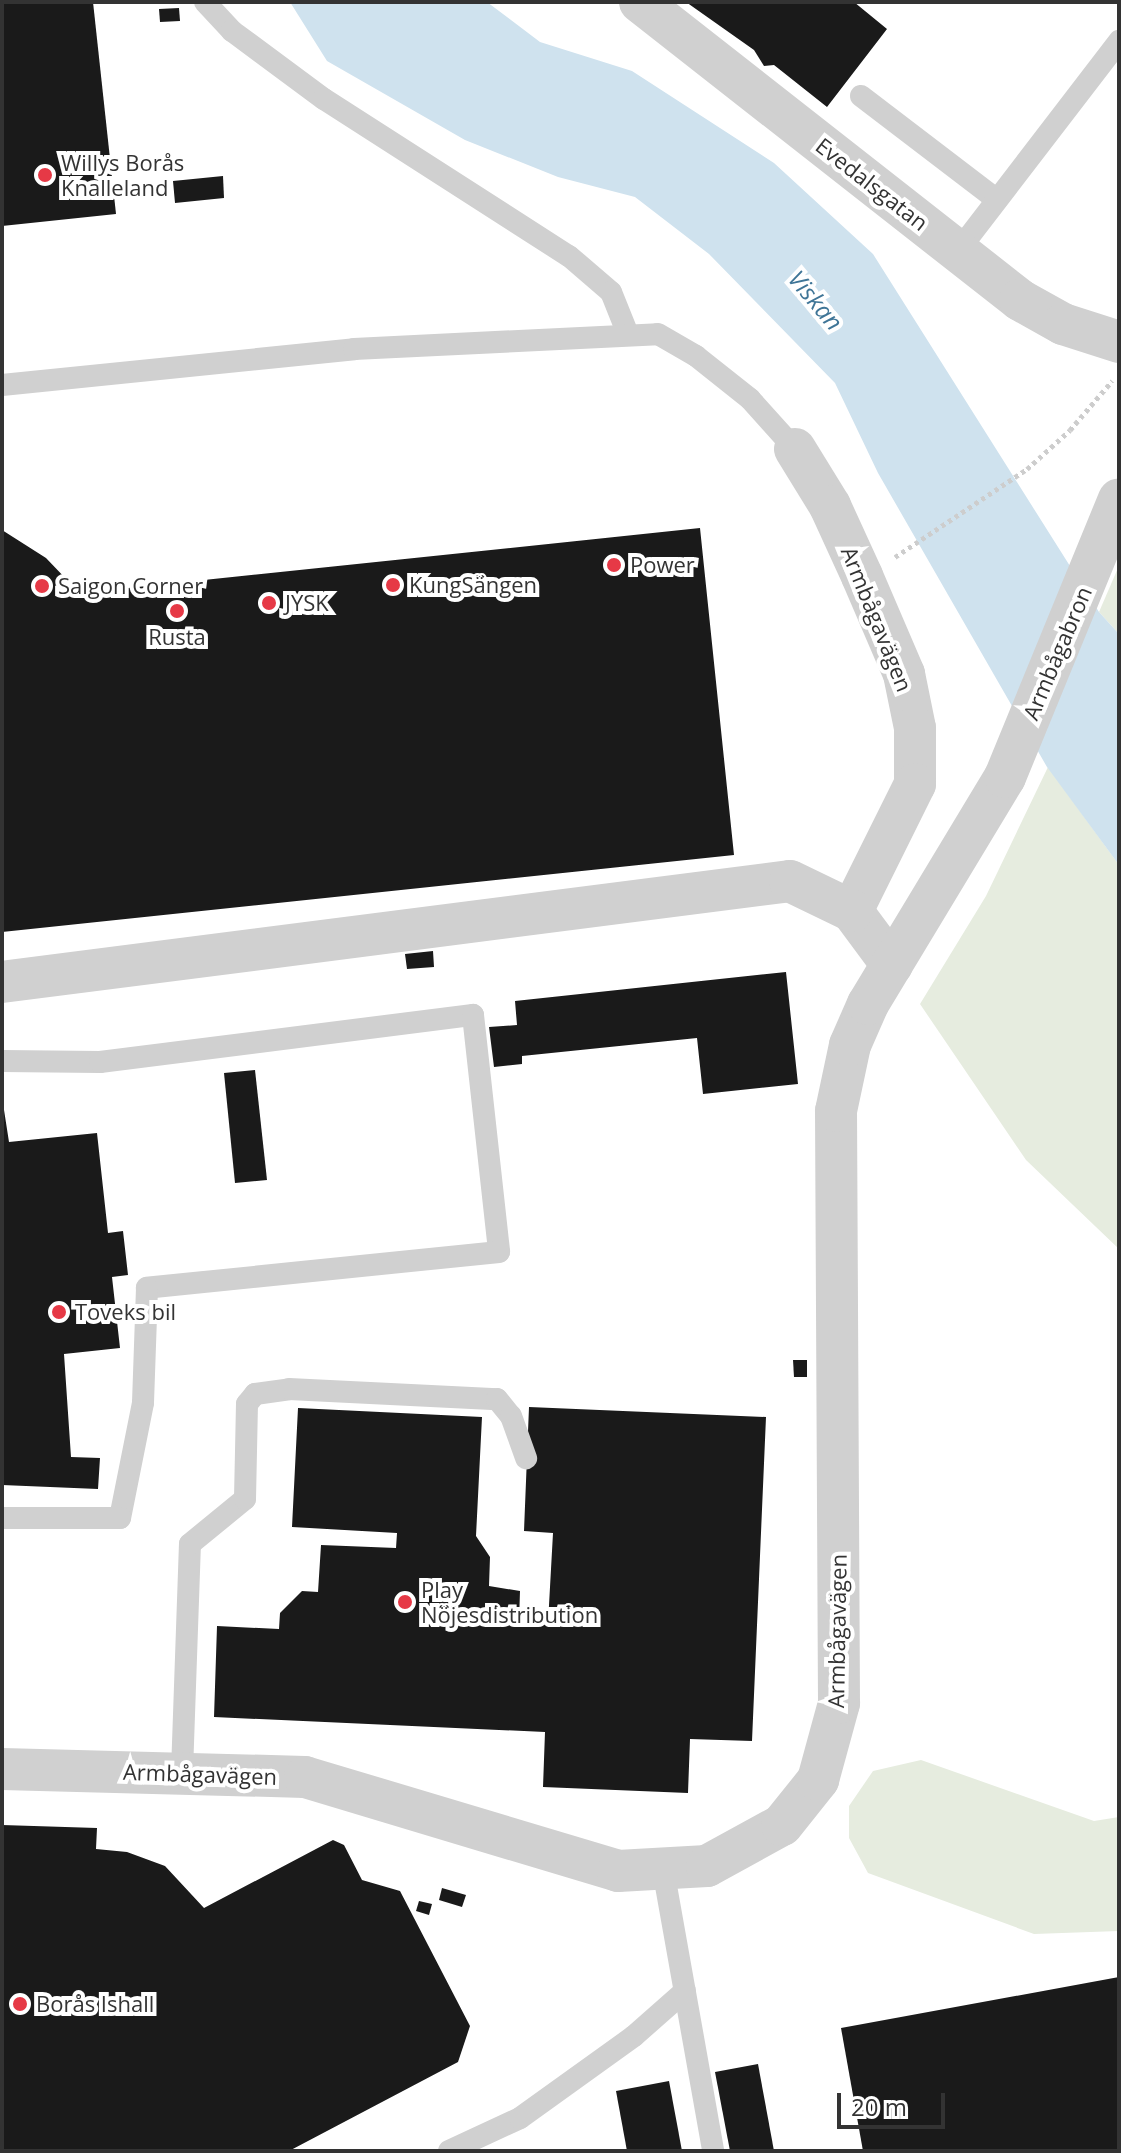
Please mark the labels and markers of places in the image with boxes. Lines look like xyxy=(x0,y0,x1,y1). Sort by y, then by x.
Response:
place label: Willys Borås Knalleland xyxy=(61,149,184,200)
marker: Willys Borås Knalleland xyxy=(36,166,54,184)
place label: Power xyxy=(630,552,695,578)
marker: Power xyxy=(605,556,623,574)
place label: KungSängen xyxy=(409,572,537,598)
place label: Saigon Corner xyxy=(58,573,203,599)
marker: KungSängen xyxy=(384,576,402,594)
marker: Saigon Corner xyxy=(33,577,51,595)
place label: JYSK xyxy=(285,590,329,616)
marker: JYSK xyxy=(260,594,278,612)
marker: Rusta xyxy=(168,602,186,620)
place label: Rusta xyxy=(148,624,206,650)
place label: Toveks bil xyxy=(75,1299,176,1325)
marker: Toveks bil xyxy=(50,1303,68,1321)
place label: Play Nöjesdistribution xyxy=(421,1576,598,1628)
marker: Play Nöjesdistribution xyxy=(396,1593,414,1611)
place label: Borås Ishall xyxy=(36,1991,154,2017)
marker: Borås Ishall xyxy=(11,1995,29,2013)

